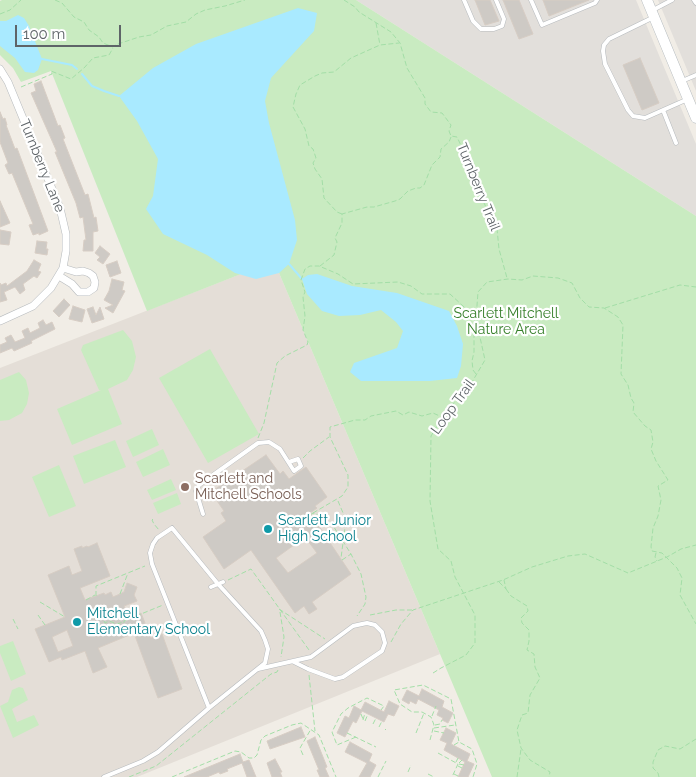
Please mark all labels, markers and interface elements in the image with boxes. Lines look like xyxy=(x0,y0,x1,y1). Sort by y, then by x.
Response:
scale bar xyxy=(18,15,124,47)
text: 100 m xyxy=(23,25,65,43)
street label: Turnberry Lane xyxy=(16,117,68,215)
street label: Turnberry Trail xyxy=(453,141,503,233)
park label: Scarlett Mitchell Nature Area xyxy=(453,306,559,338)
street label: Loop Trail xyxy=(428,376,478,438)
place label: Scarlett and Mitchell Schools xyxy=(195,471,302,504)
marker: Scarlett and Mitchell Schools xyxy=(179,481,191,493)
place label: Scarlett Junior High School xyxy=(278,513,371,546)
marker: Scarlett Junior High School xyxy=(262,523,274,535)
place label: Mitchell Elementary School xyxy=(87,606,210,638)
marker: Mitchell Elementary School xyxy=(71,616,83,628)

